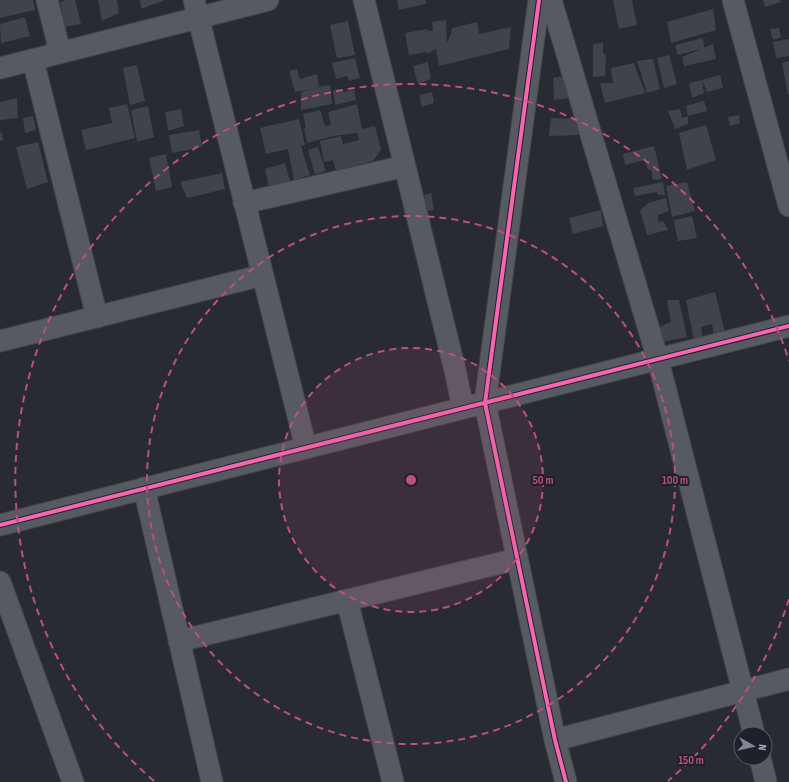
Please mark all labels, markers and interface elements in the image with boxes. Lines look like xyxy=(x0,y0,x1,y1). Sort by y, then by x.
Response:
centre of rings xyxy=(404,473,418,487)
text: 50 m xyxy=(533,473,553,488)
text: 100 m xyxy=(662,473,688,488)
north arrow xyxy=(733,726,773,766)
text: N xyxy=(756,744,769,751)
text: 150 m xyxy=(678,753,704,768)

